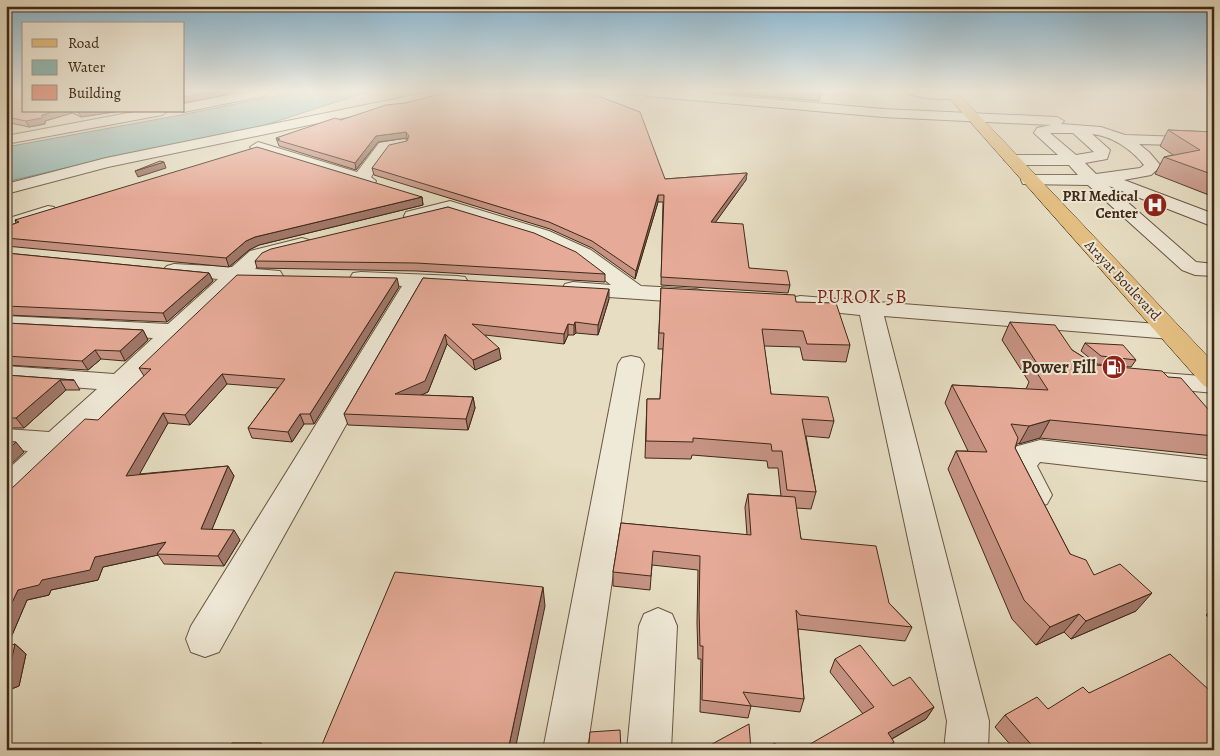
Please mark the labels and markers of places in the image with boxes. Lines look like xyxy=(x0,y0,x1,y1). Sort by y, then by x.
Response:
place label: PRI Medical Center xyxy=(1062,186,1138,223)
hospital icon: PRI Medical Center xyxy=(1142,192,1168,218)
fuel station icon: Power Fill xyxy=(1101,354,1127,380)
place label: Power Fill xyxy=(1021,355,1096,379)

